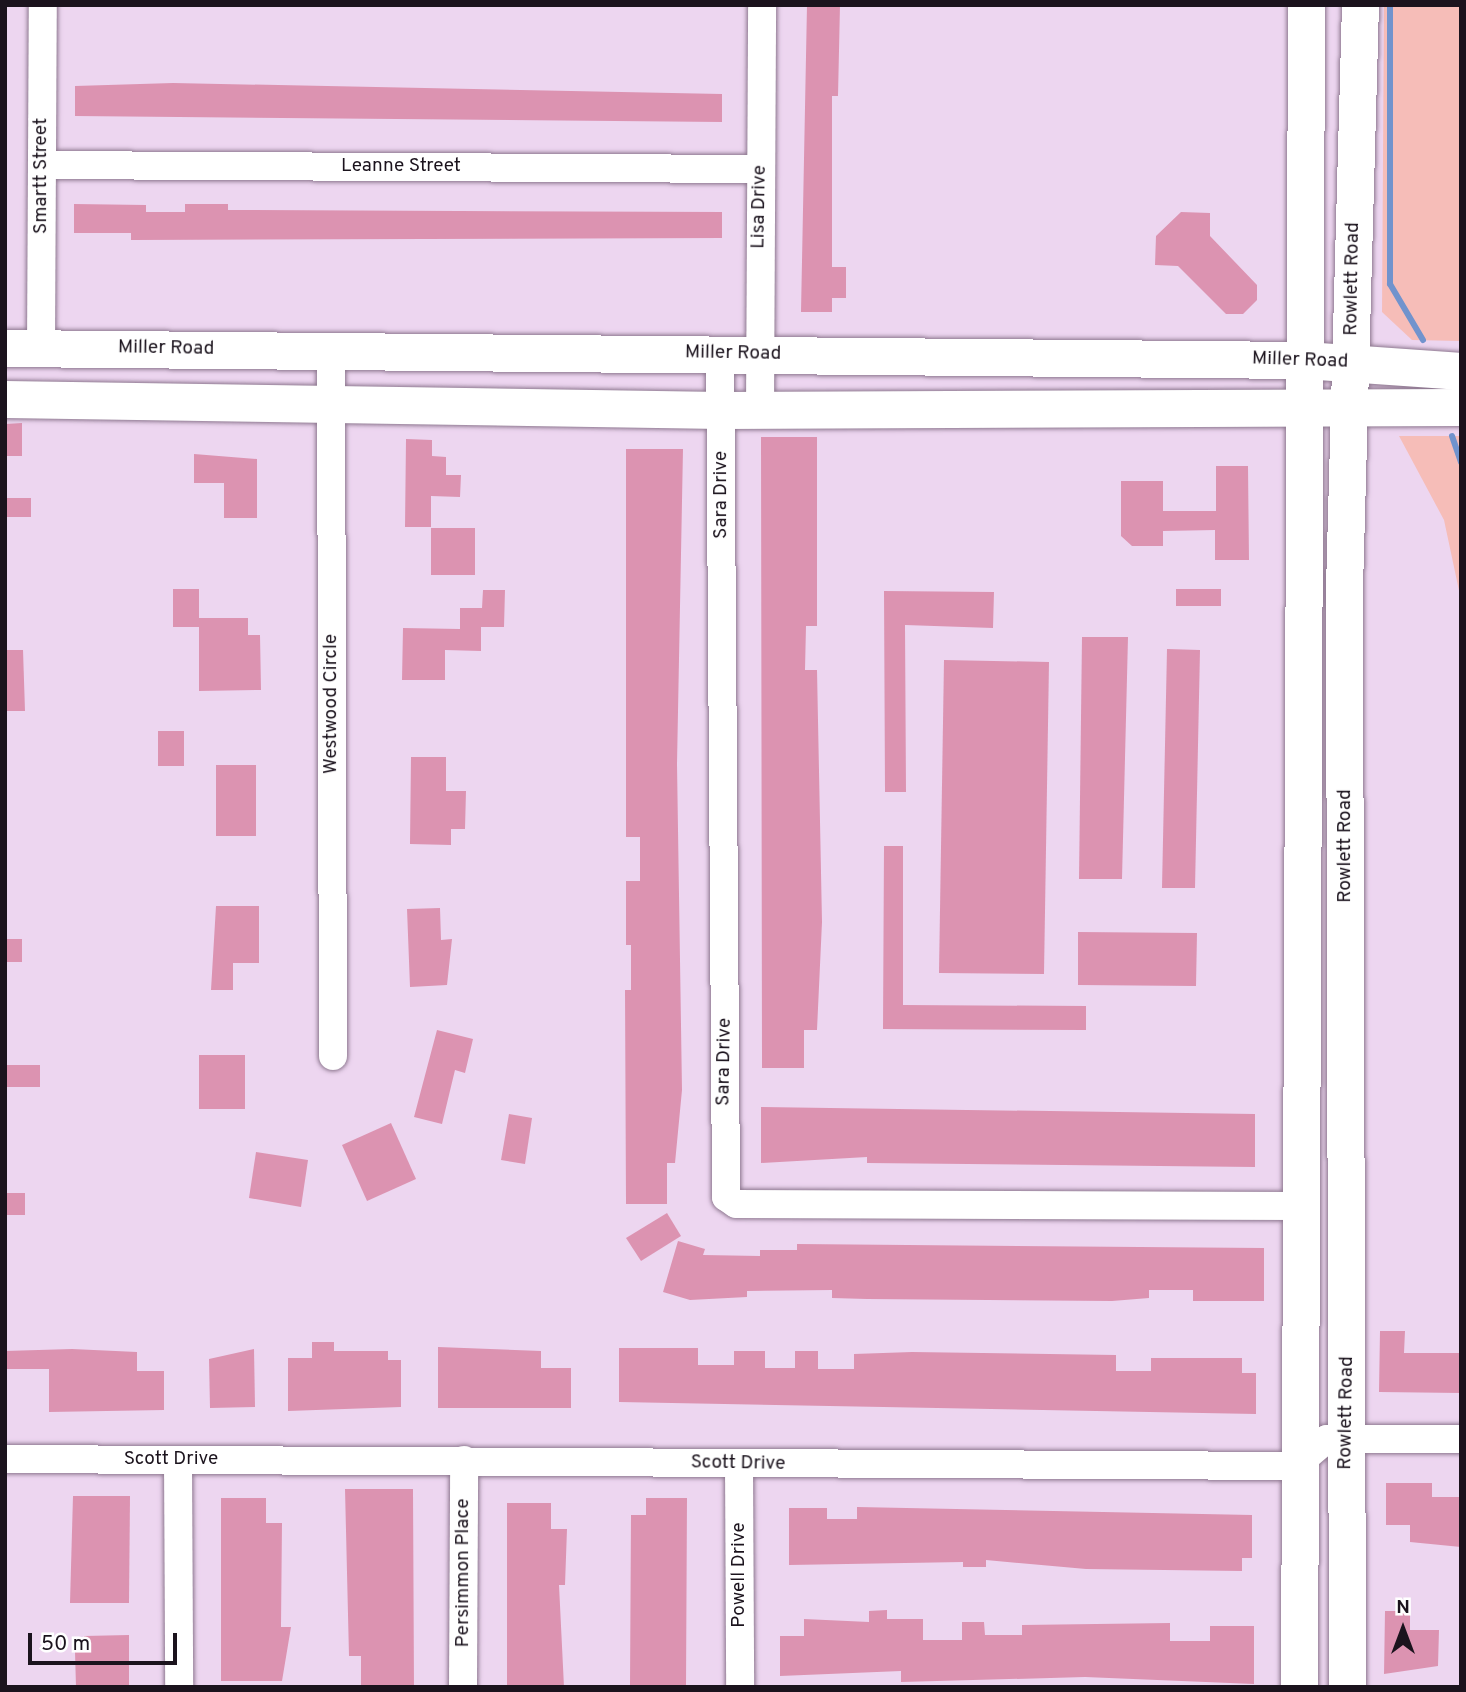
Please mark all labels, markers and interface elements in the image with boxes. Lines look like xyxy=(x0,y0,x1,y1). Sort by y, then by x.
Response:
street label: Smartt Street xyxy=(31,118,53,234)
street label: Leanne Street xyxy=(341,156,461,178)
street label: Lisa Drive xyxy=(748,165,772,249)
street label: Rowlett Road xyxy=(1341,222,1365,336)
street label: Miller Road xyxy=(118,337,214,361)
street label: Miller Road xyxy=(685,342,781,366)
street label: Miller Road xyxy=(1251,348,1349,374)
street label: Sara Drive xyxy=(711,451,733,539)
street label: Westwood Circle xyxy=(321,634,343,774)
street label: Rowlett Road xyxy=(1335,789,1357,903)
street label: Sara Drive xyxy=(713,1018,737,1106)
street label: Rowlett Road xyxy=(1335,1356,1359,1470)
street label: Scott Drive xyxy=(124,1449,218,1471)
street label: Scott Drive xyxy=(690,1452,786,1476)
street label: Persimmon Place xyxy=(453,1499,475,1647)
street label: Powell Drive xyxy=(729,1522,751,1628)
north arrow xyxy=(1368,1594,1438,1664)
text: N xyxy=(1396,1596,1410,1620)
scale bar xyxy=(32,1618,180,1662)
text: 50 m xyxy=(41,1631,90,1658)

